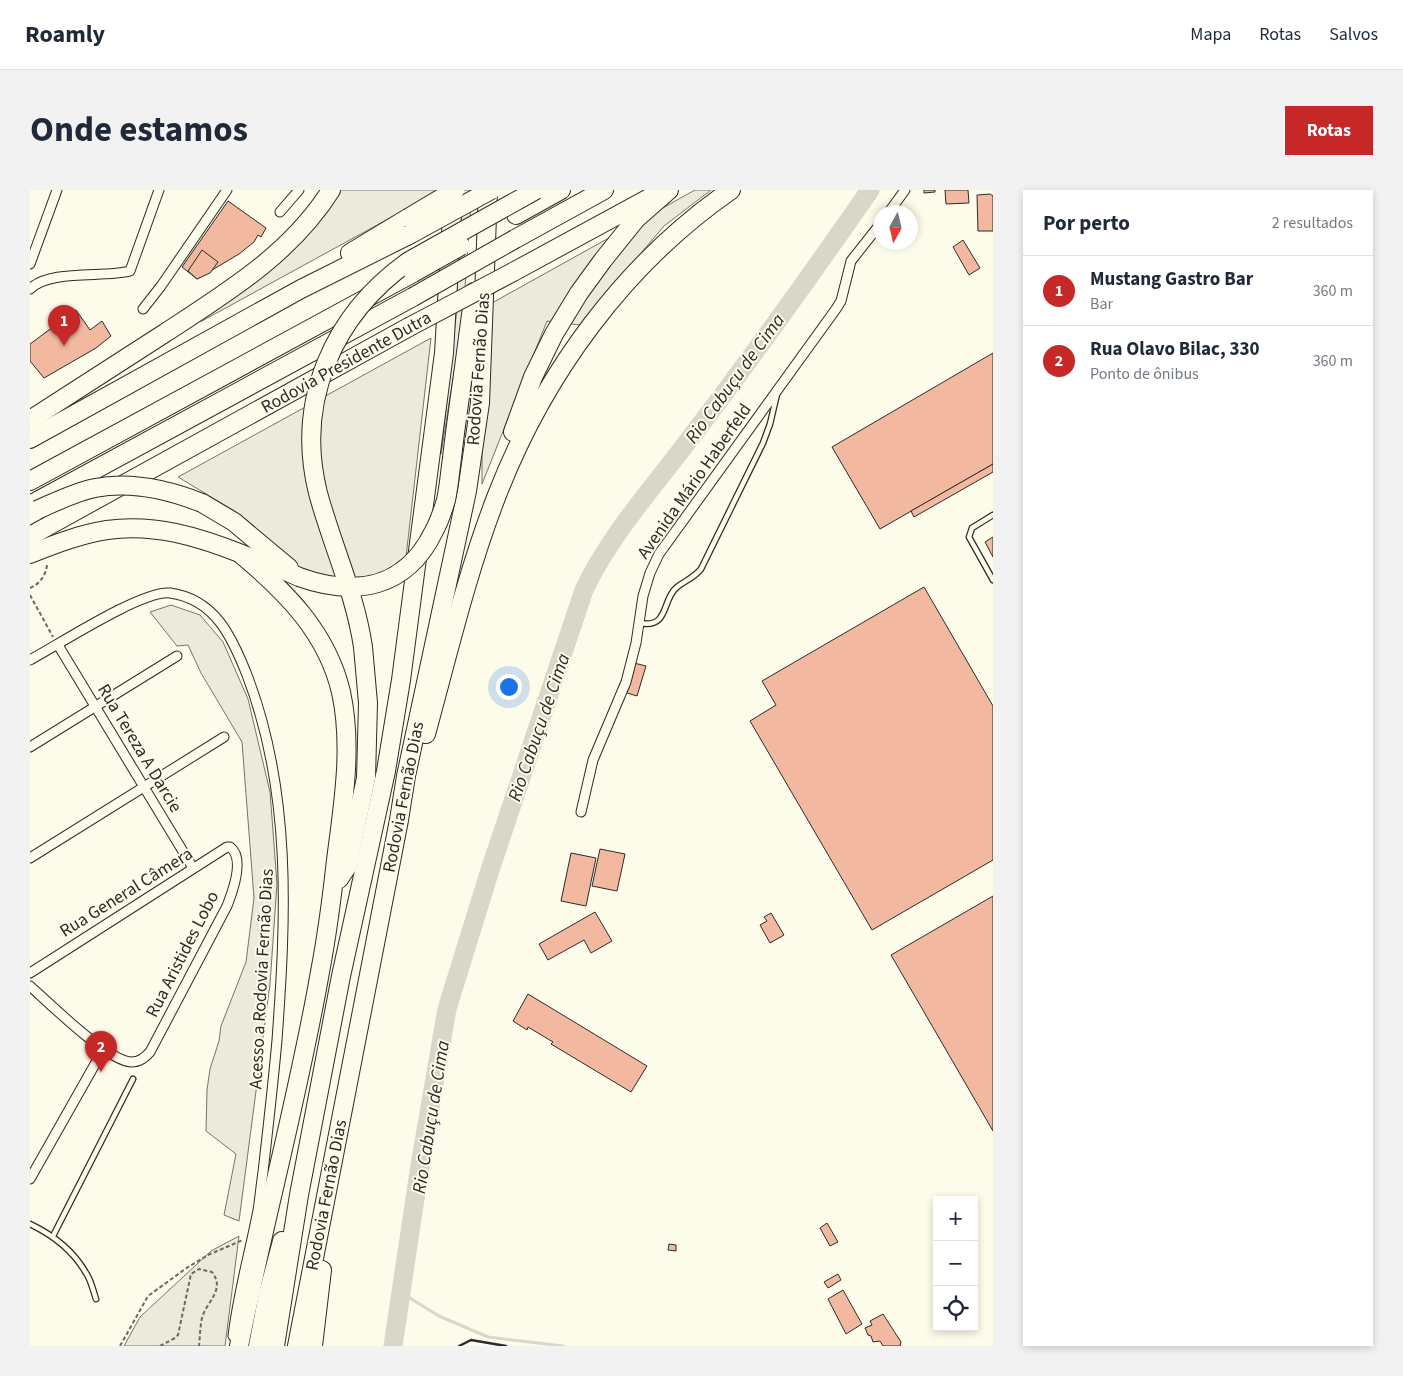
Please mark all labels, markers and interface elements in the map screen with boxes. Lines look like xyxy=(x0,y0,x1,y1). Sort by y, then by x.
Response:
text: Roamly xyxy=(25,17,105,52)
text: Mapa xyxy=(1190,22,1231,47)
text: Rotas xyxy=(1259,22,1301,47)
text: Salvos xyxy=(1329,22,1378,47)
text: Onde estamos xyxy=(30,105,248,155)
button: Rotas xyxy=(1285,106,1373,155)
north arrow xyxy=(873,205,918,250)
text: Por perto xyxy=(1043,208,1130,238)
text: 2 resultados xyxy=(1272,212,1353,234)
text: Mustang Gastro Bar xyxy=(1090,266,1253,293)
text: 1 xyxy=(1055,280,1063,302)
text: 360 m xyxy=(1313,280,1353,302)
street label: Rodovia Fernão Dias xyxy=(461,292,496,446)
text: Bar xyxy=(1090,293,1113,315)
pin: 1 xyxy=(48,305,80,346)
street label: Rodovia Presidente Dutra xyxy=(257,305,436,420)
water label: Rio Cabuçu de Cima xyxy=(679,308,792,449)
text: Rua Olavo Bilac, 330 xyxy=(1090,336,1260,363)
text: 2 xyxy=(1055,350,1063,372)
text: 360 m xyxy=(1313,350,1353,372)
text: Ponto de ônibus xyxy=(1090,363,1199,385)
street label: Avenida Mário Haberfeld xyxy=(631,399,758,564)
water label: Rio Cabuçu de Cima xyxy=(501,650,577,805)
your location xyxy=(496,674,522,700)
street label: Rua Tereza A Darcie xyxy=(91,679,188,817)
street label: Rodovia Fernão Dias xyxy=(377,720,430,875)
street label: Rua General Câmera xyxy=(55,841,198,943)
street label: Acesso a Rodovia Fernão Dias xyxy=(243,868,280,1090)
street label: Rua Aristides Lobo xyxy=(140,887,225,1022)
pin: 2 xyxy=(85,1031,117,1072)
water label: Rio Cabuçu de Cima xyxy=(406,1039,457,1196)
street label: Rodovia Fernão Dias xyxy=(300,1118,353,1273)
map controls xyxy=(933,1196,978,1331)
button: + xyxy=(933,1196,978,1241)
button: − xyxy=(933,1241,978,1286)
button: locate xyxy=(933,1286,978,1331)

